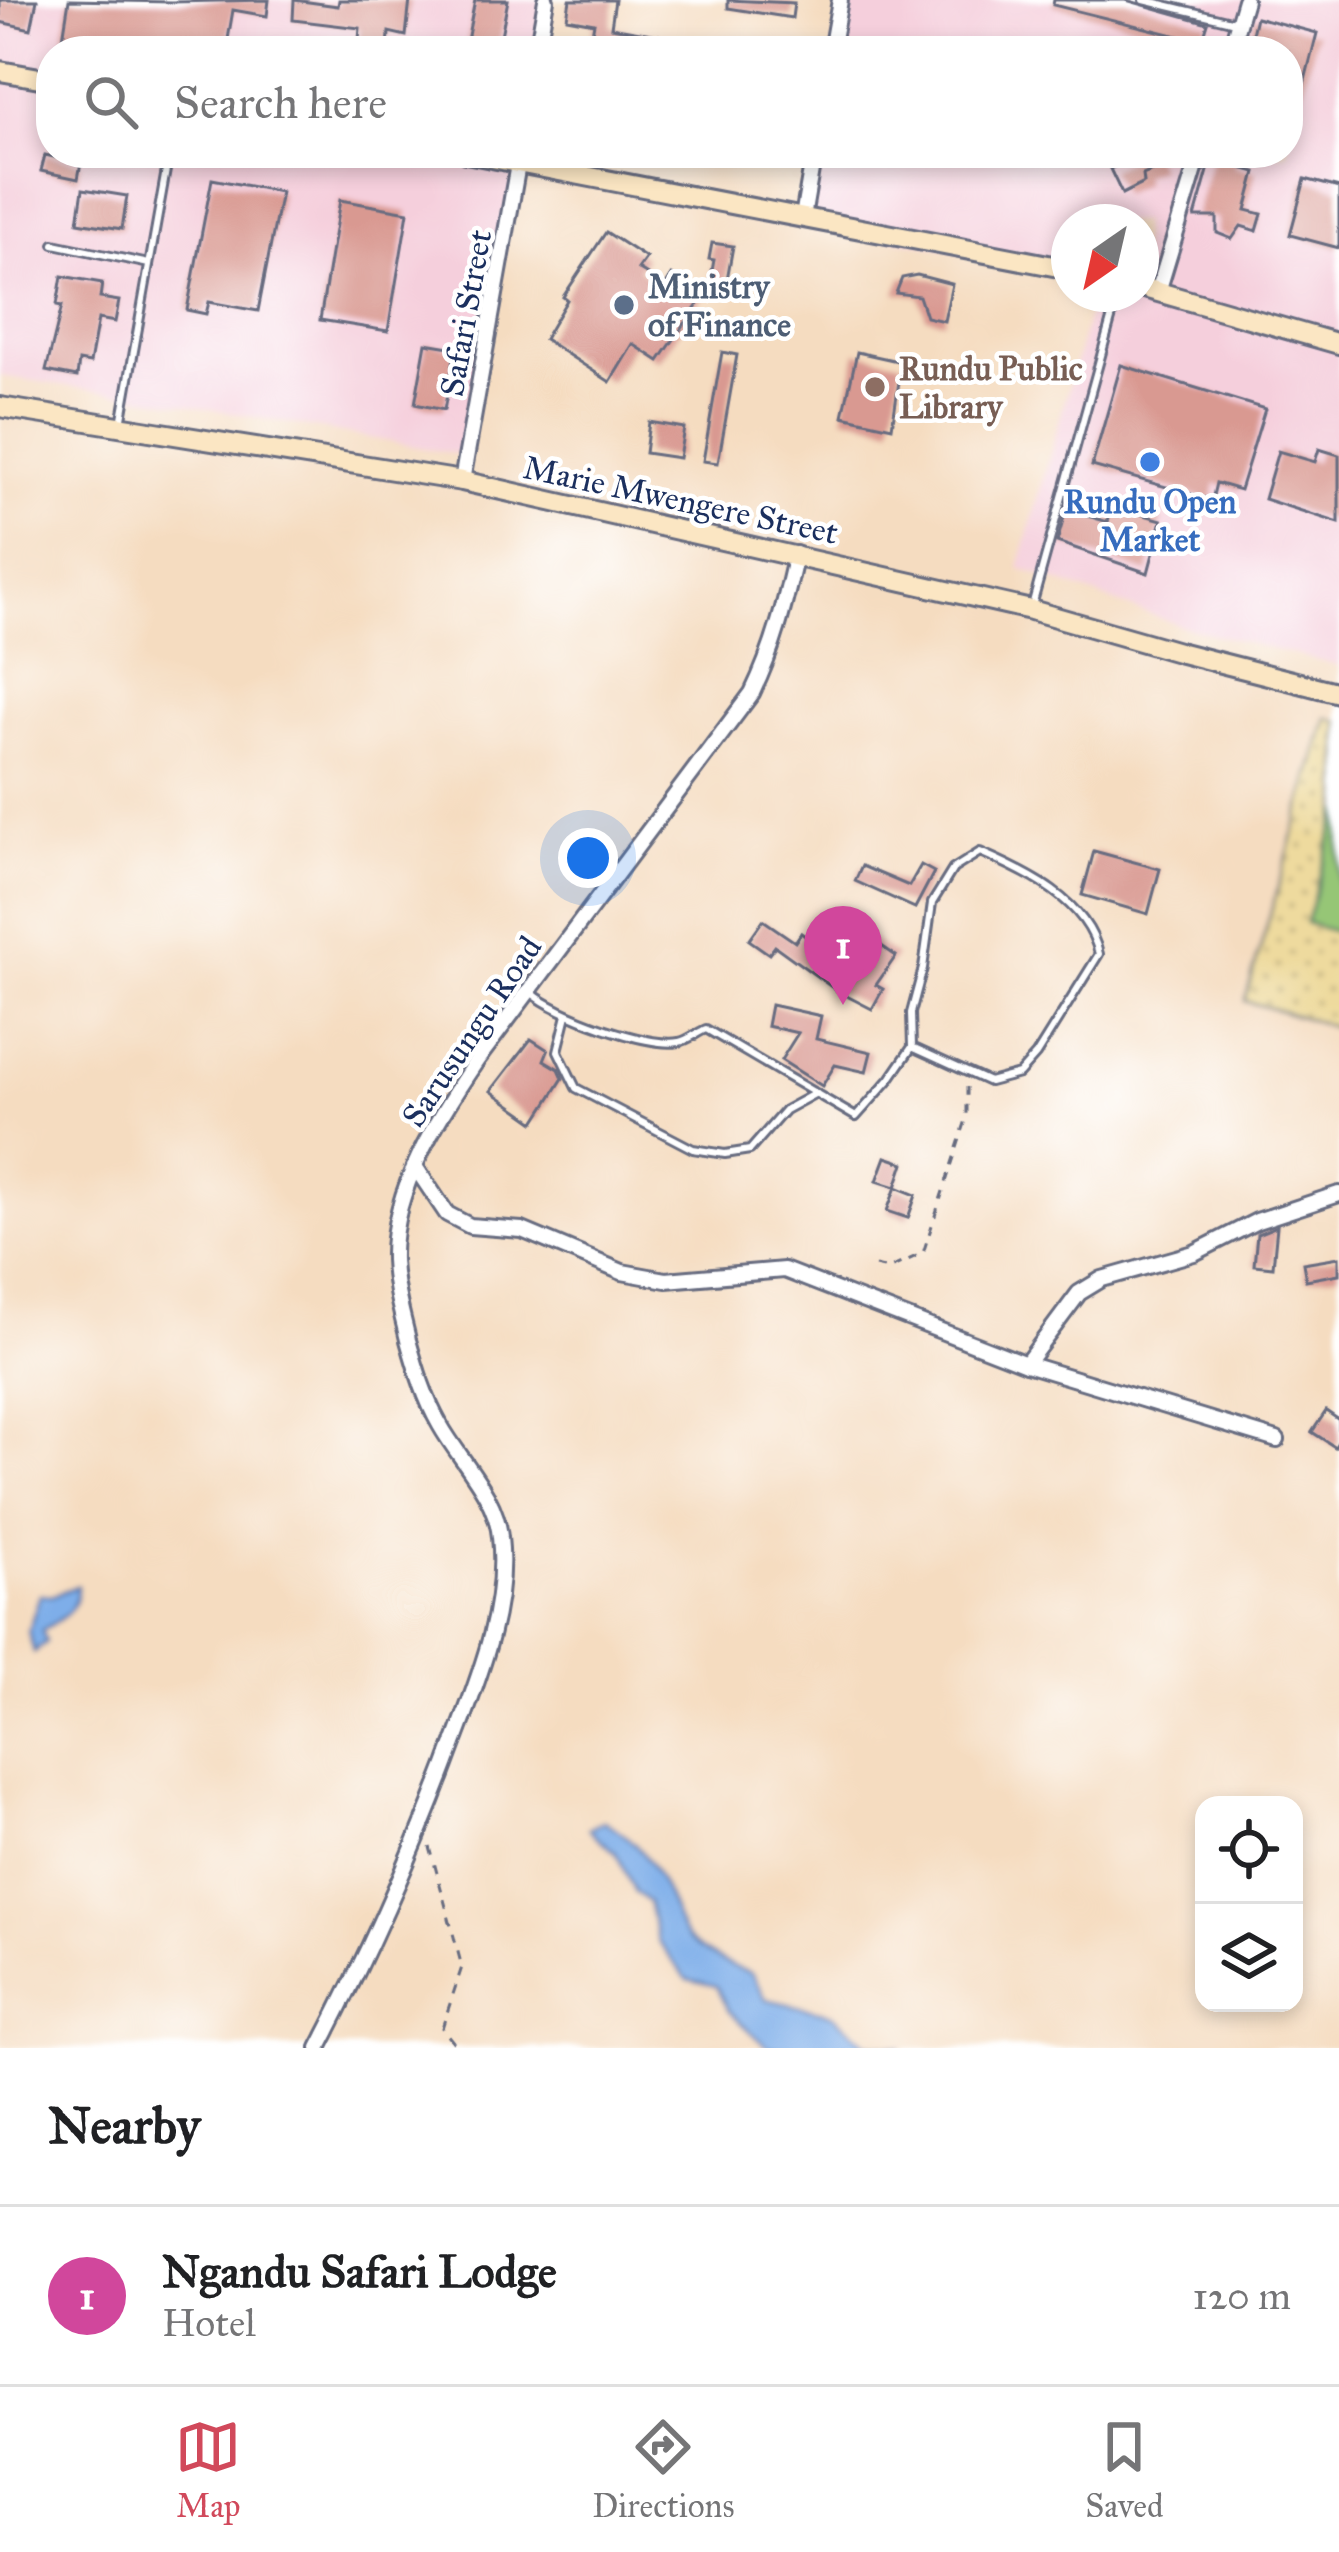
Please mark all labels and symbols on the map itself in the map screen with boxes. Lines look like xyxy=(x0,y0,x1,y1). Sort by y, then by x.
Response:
north arrow xyxy=(1051,204,1159,312)
street label: Safari Street xyxy=(432,226,500,400)
place label: Ministry of Finance xyxy=(648,267,791,345)
marker: Ministry of Finance xyxy=(611,292,637,318)
place label: Rundu Public Library xyxy=(899,349,1083,427)
marker: Rundu Public Library xyxy=(862,374,888,400)
street label: Marie Mwengere Street xyxy=(520,447,842,553)
marker: Rundu Open Market xyxy=(1137,449,1163,475)
place label: Rundu Open Market xyxy=(1064,482,1237,560)
your location xyxy=(558,828,618,888)
pin: 1 xyxy=(804,906,882,1005)
street label: Sarusungu Road xyxy=(393,928,551,1134)

